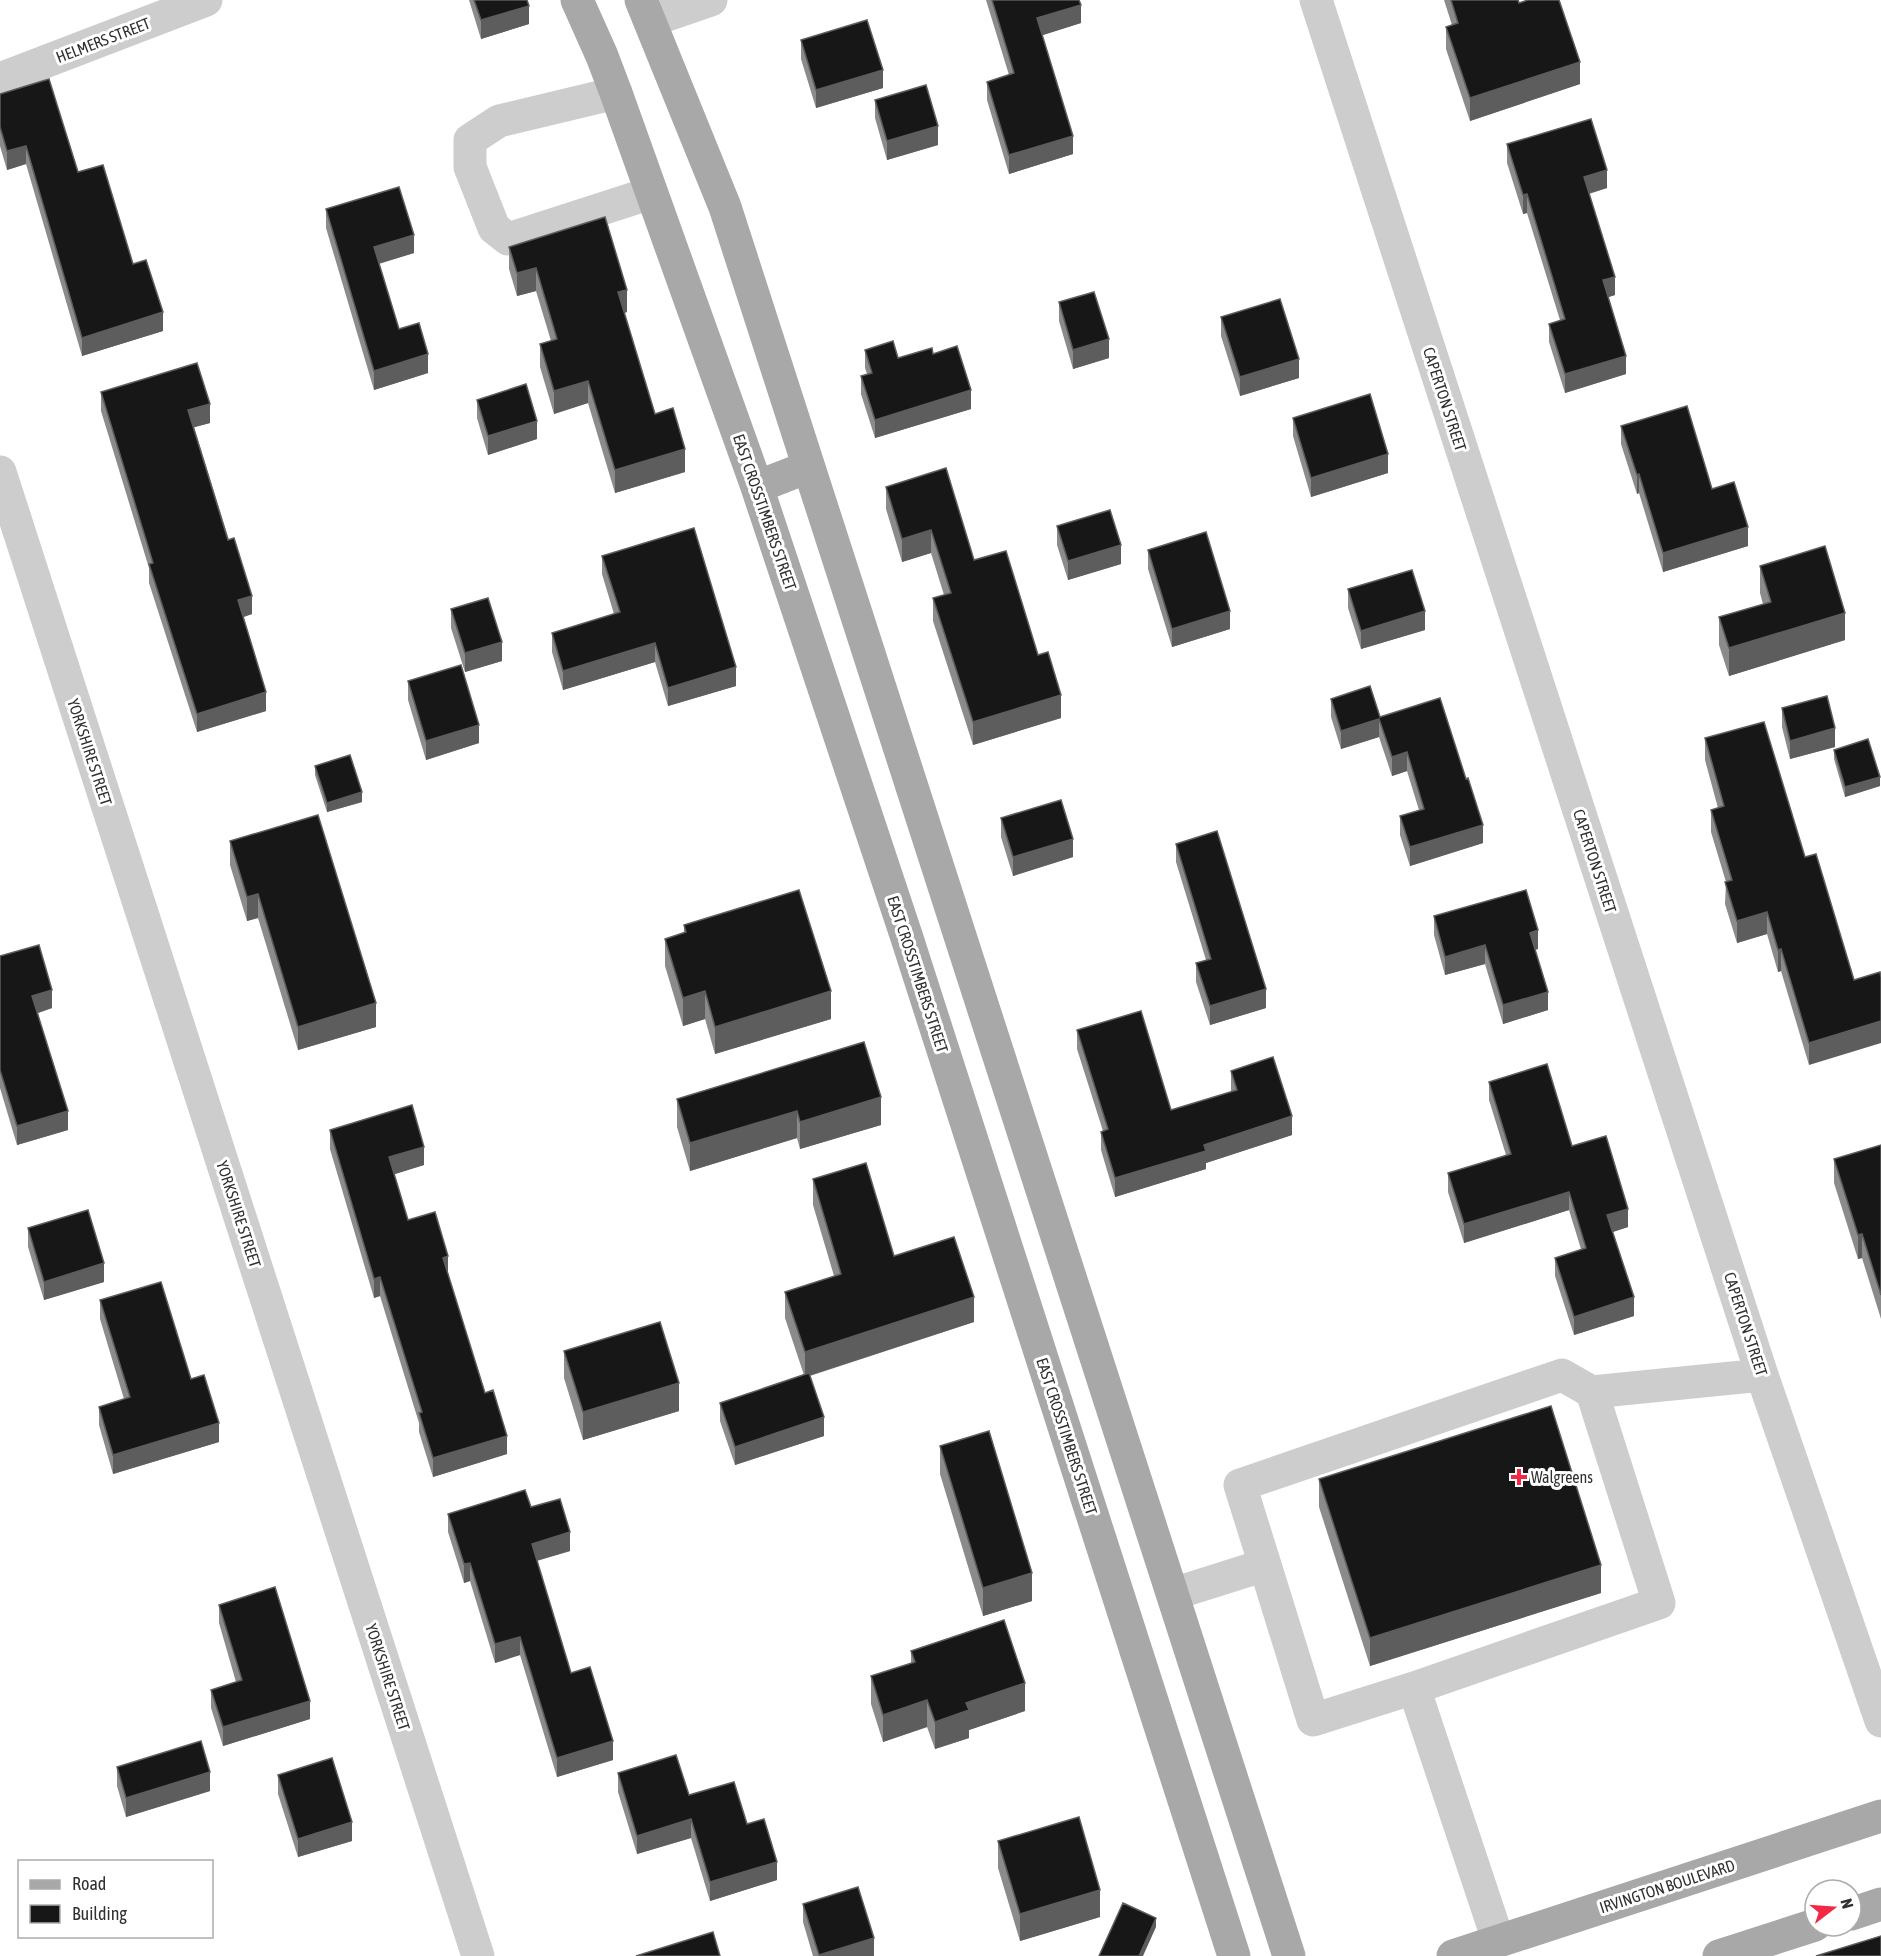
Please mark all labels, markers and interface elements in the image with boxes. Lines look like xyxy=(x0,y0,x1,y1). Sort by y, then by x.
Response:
street label: HELMERS STREET xyxy=(53,14,153,66)
street label: CAPERTON STREET xyxy=(1420,345,1470,453)
street label: EAST CROSSTIMBERS STREET xyxy=(730,432,800,592)
street label: YORKSHIRE STREET xyxy=(64,696,116,808)
street label: CAPERTON STREET xyxy=(1570,807,1620,915)
street label: EAST CROSSTIMBERS STREET xyxy=(884,893,952,1055)
street label: YORKSHIRE STREET xyxy=(213,1158,265,1270)
street label: CAPERTON STREET xyxy=(1721,1270,1771,1378)
street label: EAST CROSSTIMBERS STREET xyxy=(1033,1355,1101,1517)
place label: Walgreens xyxy=(1531,1468,1593,1487)
marker: Walgreens xyxy=(1512,1470,1526,1484)
street label: YORKSHIRE STREET xyxy=(362,1621,414,1733)
street label: IRVINGTON BOULEVARD xyxy=(1597,1856,1737,1916)
legend xyxy=(18,1860,213,1938)
text: Road xyxy=(72,1873,106,1894)
north arrow xyxy=(1803,1878,1863,1938)
text: N xyxy=(1837,1896,1857,1911)
text: Building xyxy=(72,1903,127,1924)

